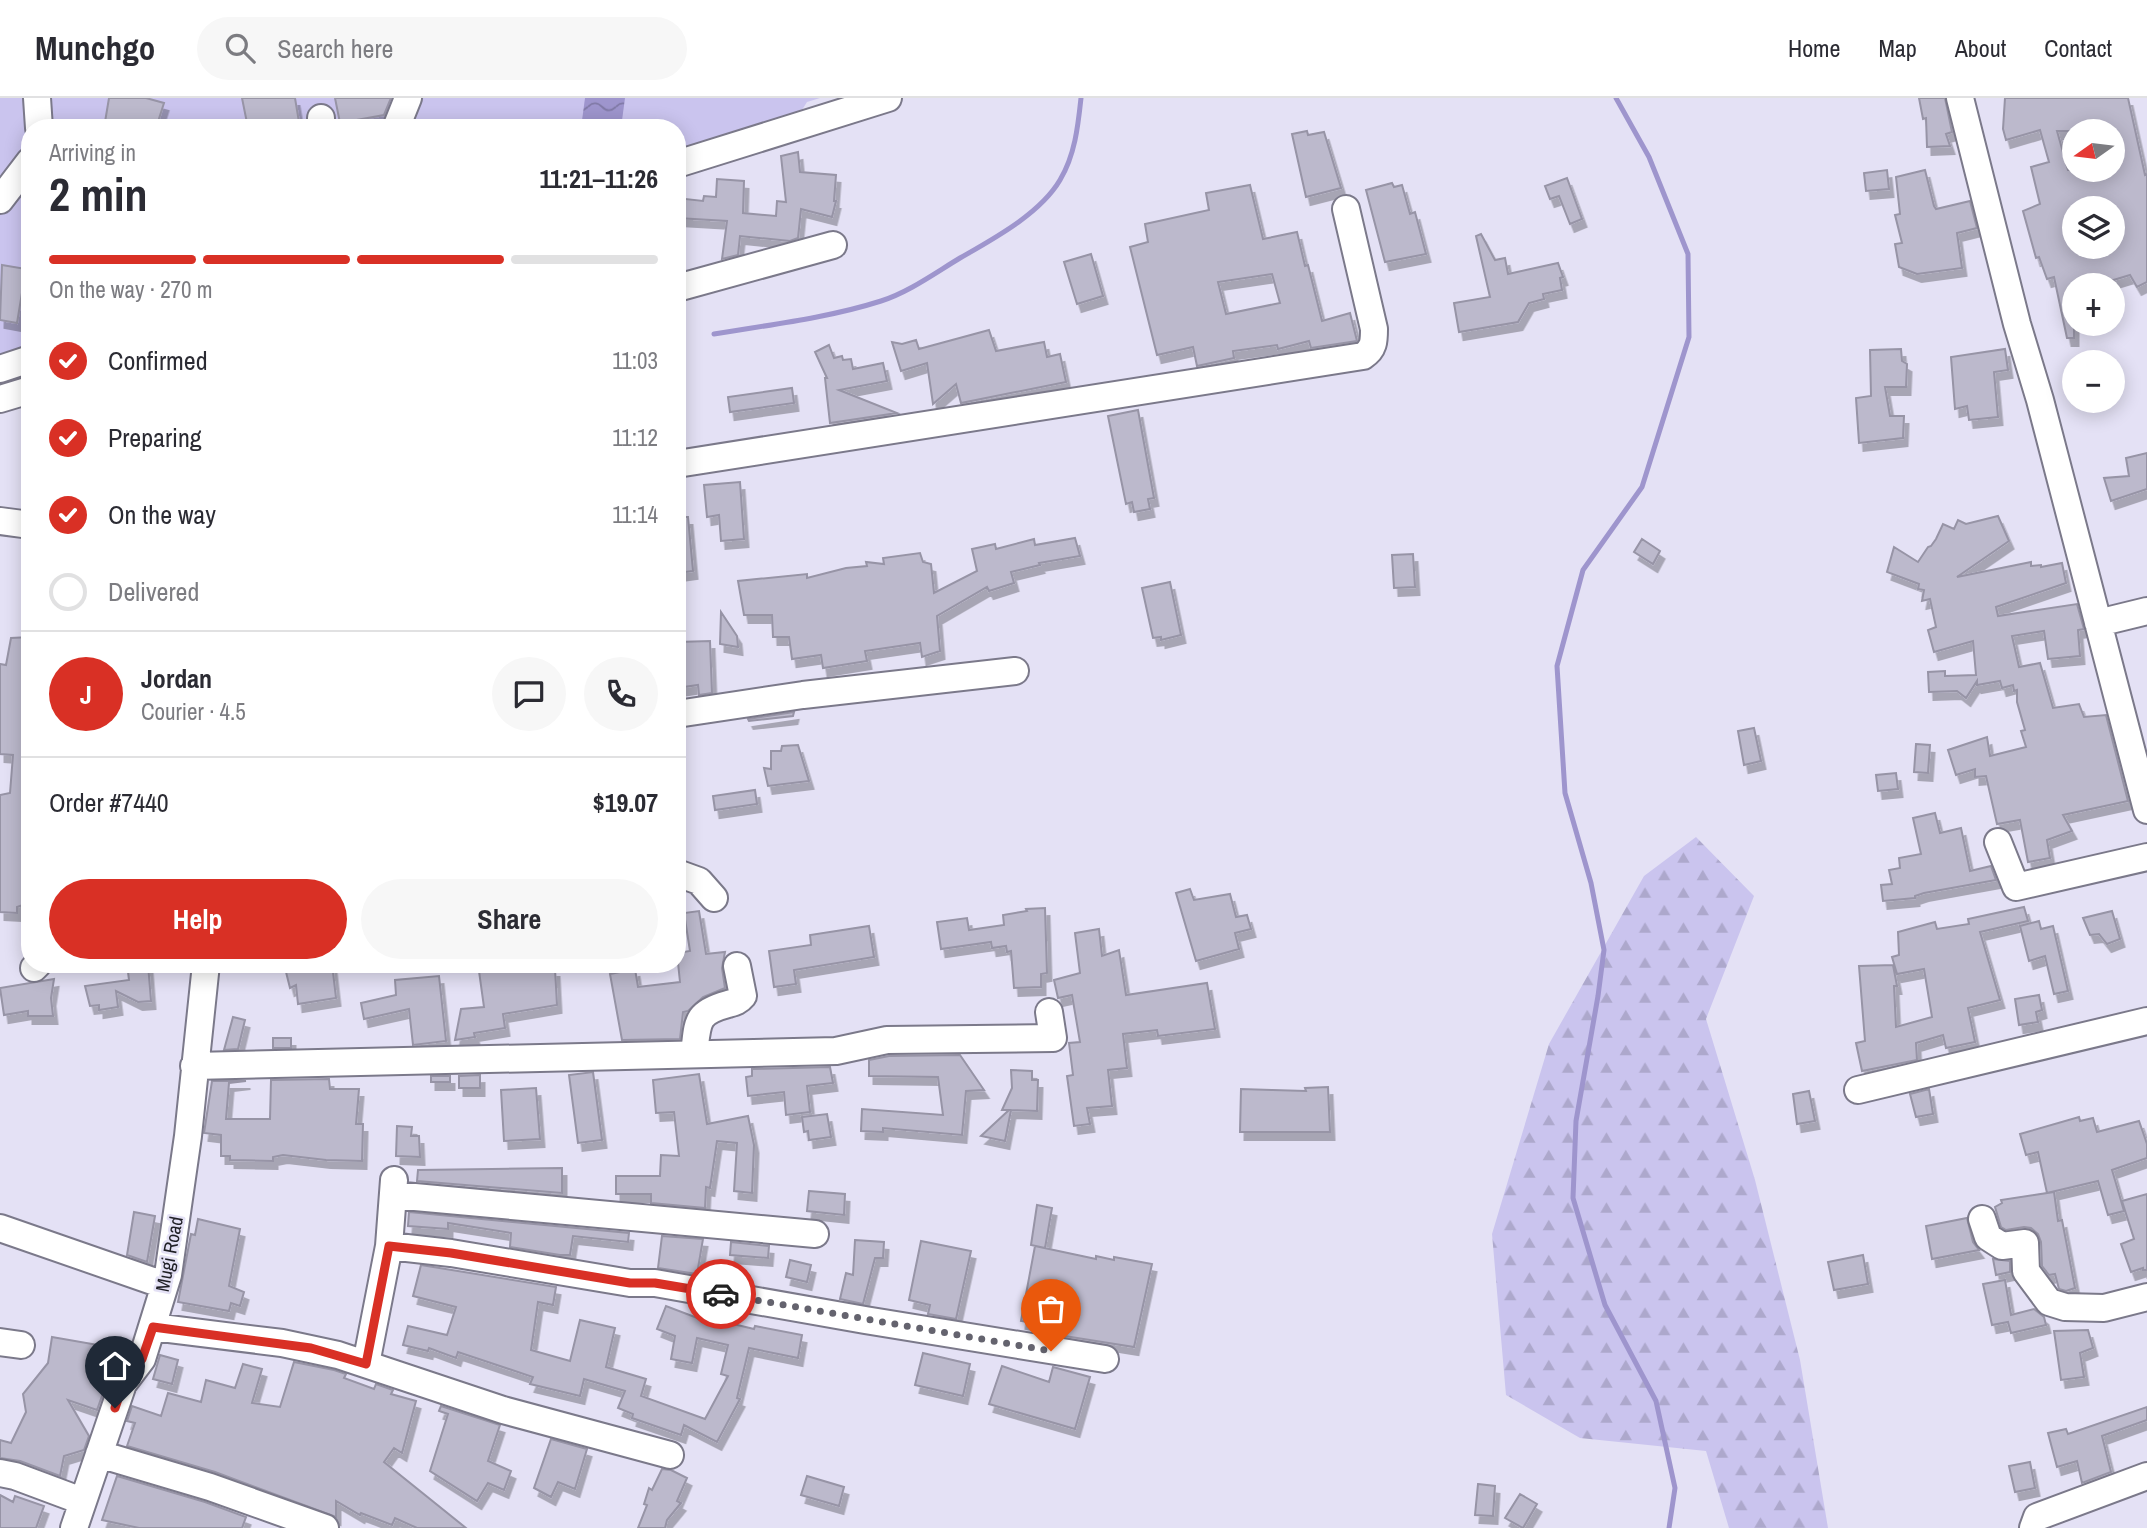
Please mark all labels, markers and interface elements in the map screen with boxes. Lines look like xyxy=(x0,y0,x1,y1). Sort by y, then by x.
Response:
search box xyxy=(197,17,687,80)
text: Munchgo xyxy=(35,26,155,70)
icon: search xyxy=(221,29,259,67)
text: Search here xyxy=(277,31,393,66)
text: Home xyxy=(1788,32,1840,64)
text: Map xyxy=(1878,32,1917,64)
text: About xyxy=(1955,32,2006,64)
text: Contact xyxy=(2044,32,2112,64)
north arrow xyxy=(2062,119,2124,182)
map controls xyxy=(2062,119,2125,413)
text: Arriving in xyxy=(49,137,136,168)
text: 11:21–11:26 xyxy=(539,161,658,196)
text: 2 min xyxy=(49,163,148,225)
button: layers xyxy=(2062,196,2125,259)
button: + xyxy=(2062,273,2125,336)
text: On the way · 270 m xyxy=(49,274,213,305)
icon: check xyxy=(49,342,87,380)
text: Confirmed xyxy=(108,343,208,378)
text: 11:03 xyxy=(612,345,658,376)
button: − xyxy=(2062,350,2125,413)
icon: check xyxy=(49,419,87,457)
text: Preparing xyxy=(108,420,202,455)
text: 11:12 xyxy=(612,422,658,453)
icon: check xyxy=(49,496,87,534)
text: On the way xyxy=(108,497,216,532)
text: 11:14 xyxy=(612,499,658,530)
text: Delivered xyxy=(108,574,199,609)
button: chat xyxy=(492,657,566,731)
button: phone xyxy=(584,657,658,731)
text: Jordan xyxy=(141,661,212,696)
text: J xyxy=(80,677,92,712)
text: Courier · 4.5 xyxy=(141,696,246,727)
text: Order #7440 xyxy=(49,785,169,820)
text: $19.07 xyxy=(593,785,658,820)
button: Help xyxy=(49,879,347,959)
button: Share xyxy=(361,879,658,959)
street label: Mugi Road xyxy=(149,1214,189,1294)
courier xyxy=(686,1259,756,1329)
icon: car xyxy=(702,1275,740,1313)
pin xyxy=(1021,1279,1081,1351)
icon: bag xyxy=(1032,1290,1070,1328)
pin xyxy=(85,1336,145,1408)
icon: home xyxy=(96,1347,134,1385)

